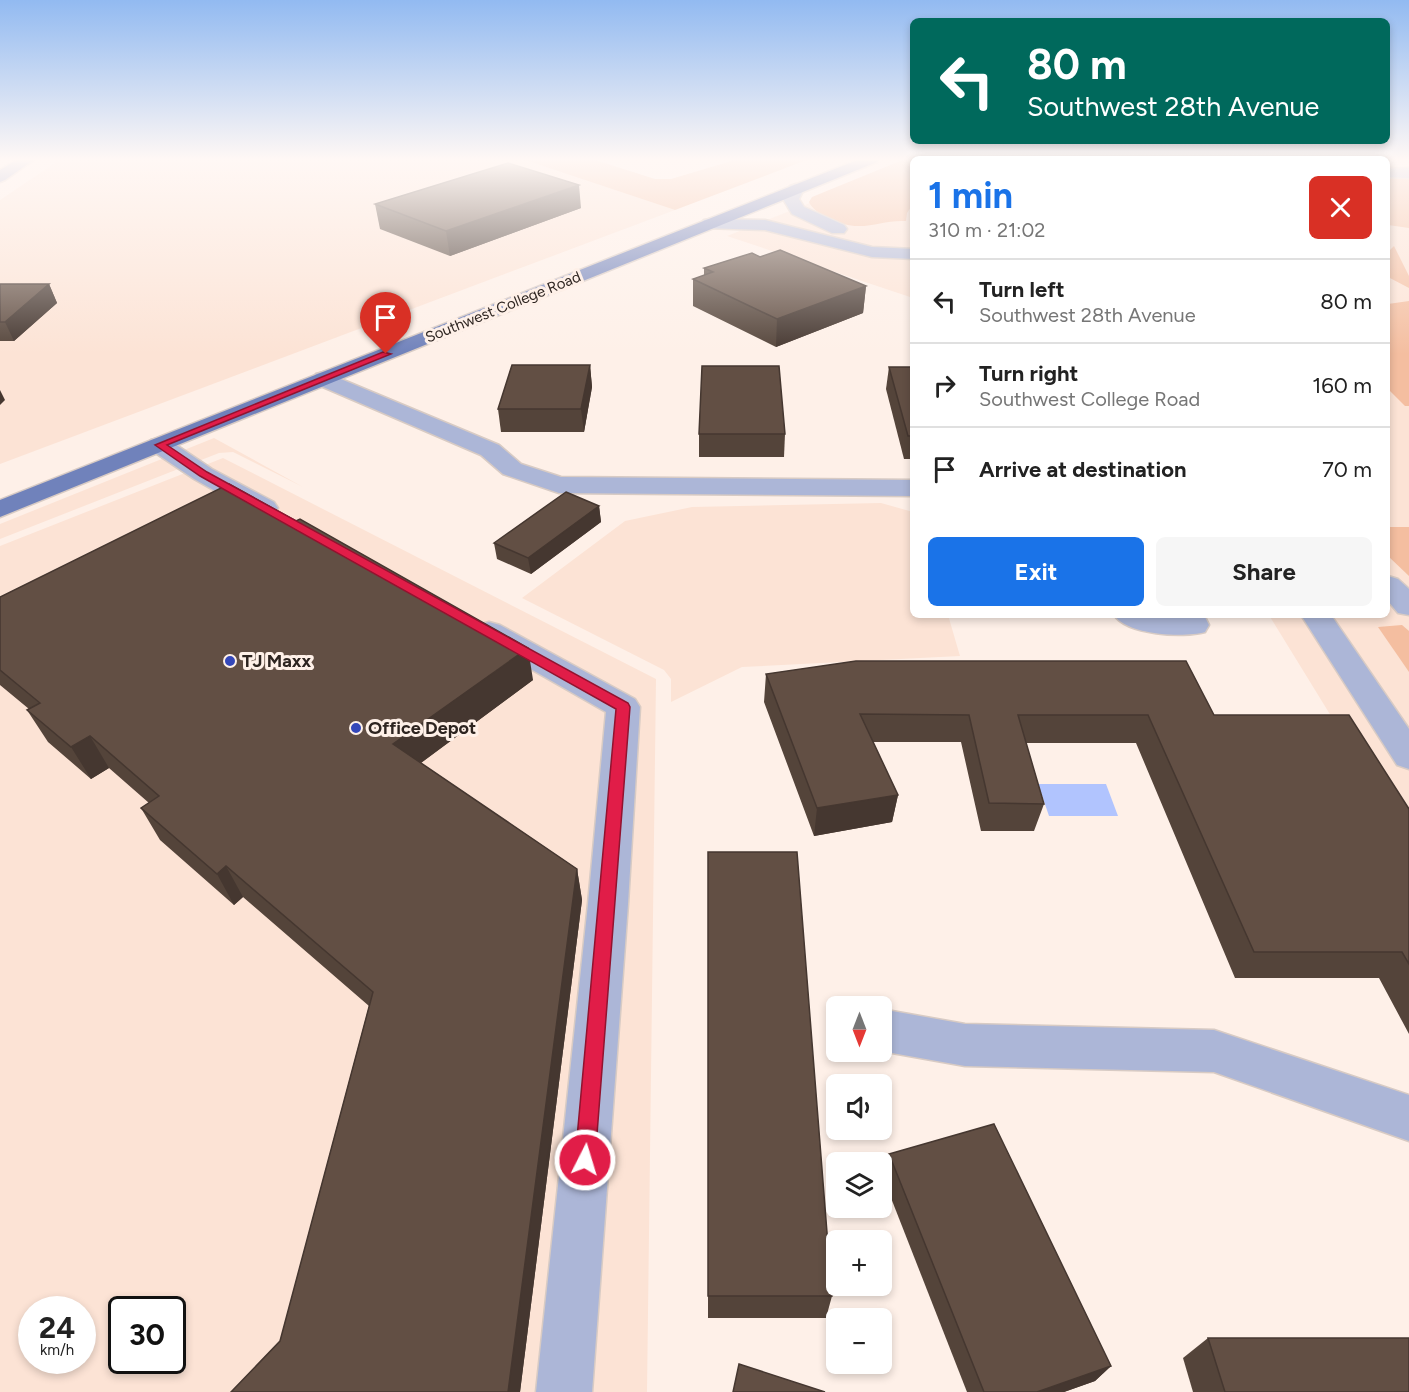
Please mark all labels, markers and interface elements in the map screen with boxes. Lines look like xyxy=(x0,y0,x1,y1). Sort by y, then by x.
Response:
text: 80 m xyxy=(1027,39,1127,90)
icon: left xyxy=(928,42,1006,120)
text: Southwest 28th Avenue xyxy=(1027,90,1319,123)
text: 1 min xyxy=(928,174,1013,217)
button: close xyxy=(1309,176,1372,239)
text: 310 m · 21:02 xyxy=(928,218,1045,242)
street label: Southwest College Road xyxy=(423,268,583,346)
text: Turn left xyxy=(979,276,1065,303)
icon: left xyxy=(928,285,961,318)
text: 80 m xyxy=(1320,288,1372,315)
pin xyxy=(360,292,411,354)
icon: arrive xyxy=(369,301,402,334)
text: Southwest 28th Avenue xyxy=(979,303,1196,327)
text: Turn right xyxy=(979,360,1078,387)
icon: right xyxy=(928,369,961,402)
text: 160 m xyxy=(1312,372,1372,399)
text: Southwest College Road xyxy=(979,387,1200,411)
icon: arrive xyxy=(928,453,961,486)
text: Arrive at destination xyxy=(979,456,1187,483)
text: 70 m xyxy=(1322,456,1372,483)
button: Exit xyxy=(928,537,1144,606)
button: Share xyxy=(1156,537,1372,606)
place label: TJ Maxx xyxy=(242,650,311,672)
marker: TJ Maxx xyxy=(223,654,237,668)
place label: Office Depot xyxy=(368,717,476,739)
marker: Office Depot xyxy=(349,721,363,735)
north arrow xyxy=(826,996,892,1062)
map controls xyxy=(826,996,892,1374)
button: sound xyxy=(826,1074,892,1140)
position arrow xyxy=(553,1128,617,1192)
button: layers xyxy=(826,1152,892,1218)
button: + xyxy=(826,1230,892,1296)
speed limit sign: 30 xyxy=(108,1296,186,1374)
button: − xyxy=(826,1308,892,1374)
text: 24 xyxy=(39,1309,75,1346)
text: km/h xyxy=(40,1341,74,1359)

